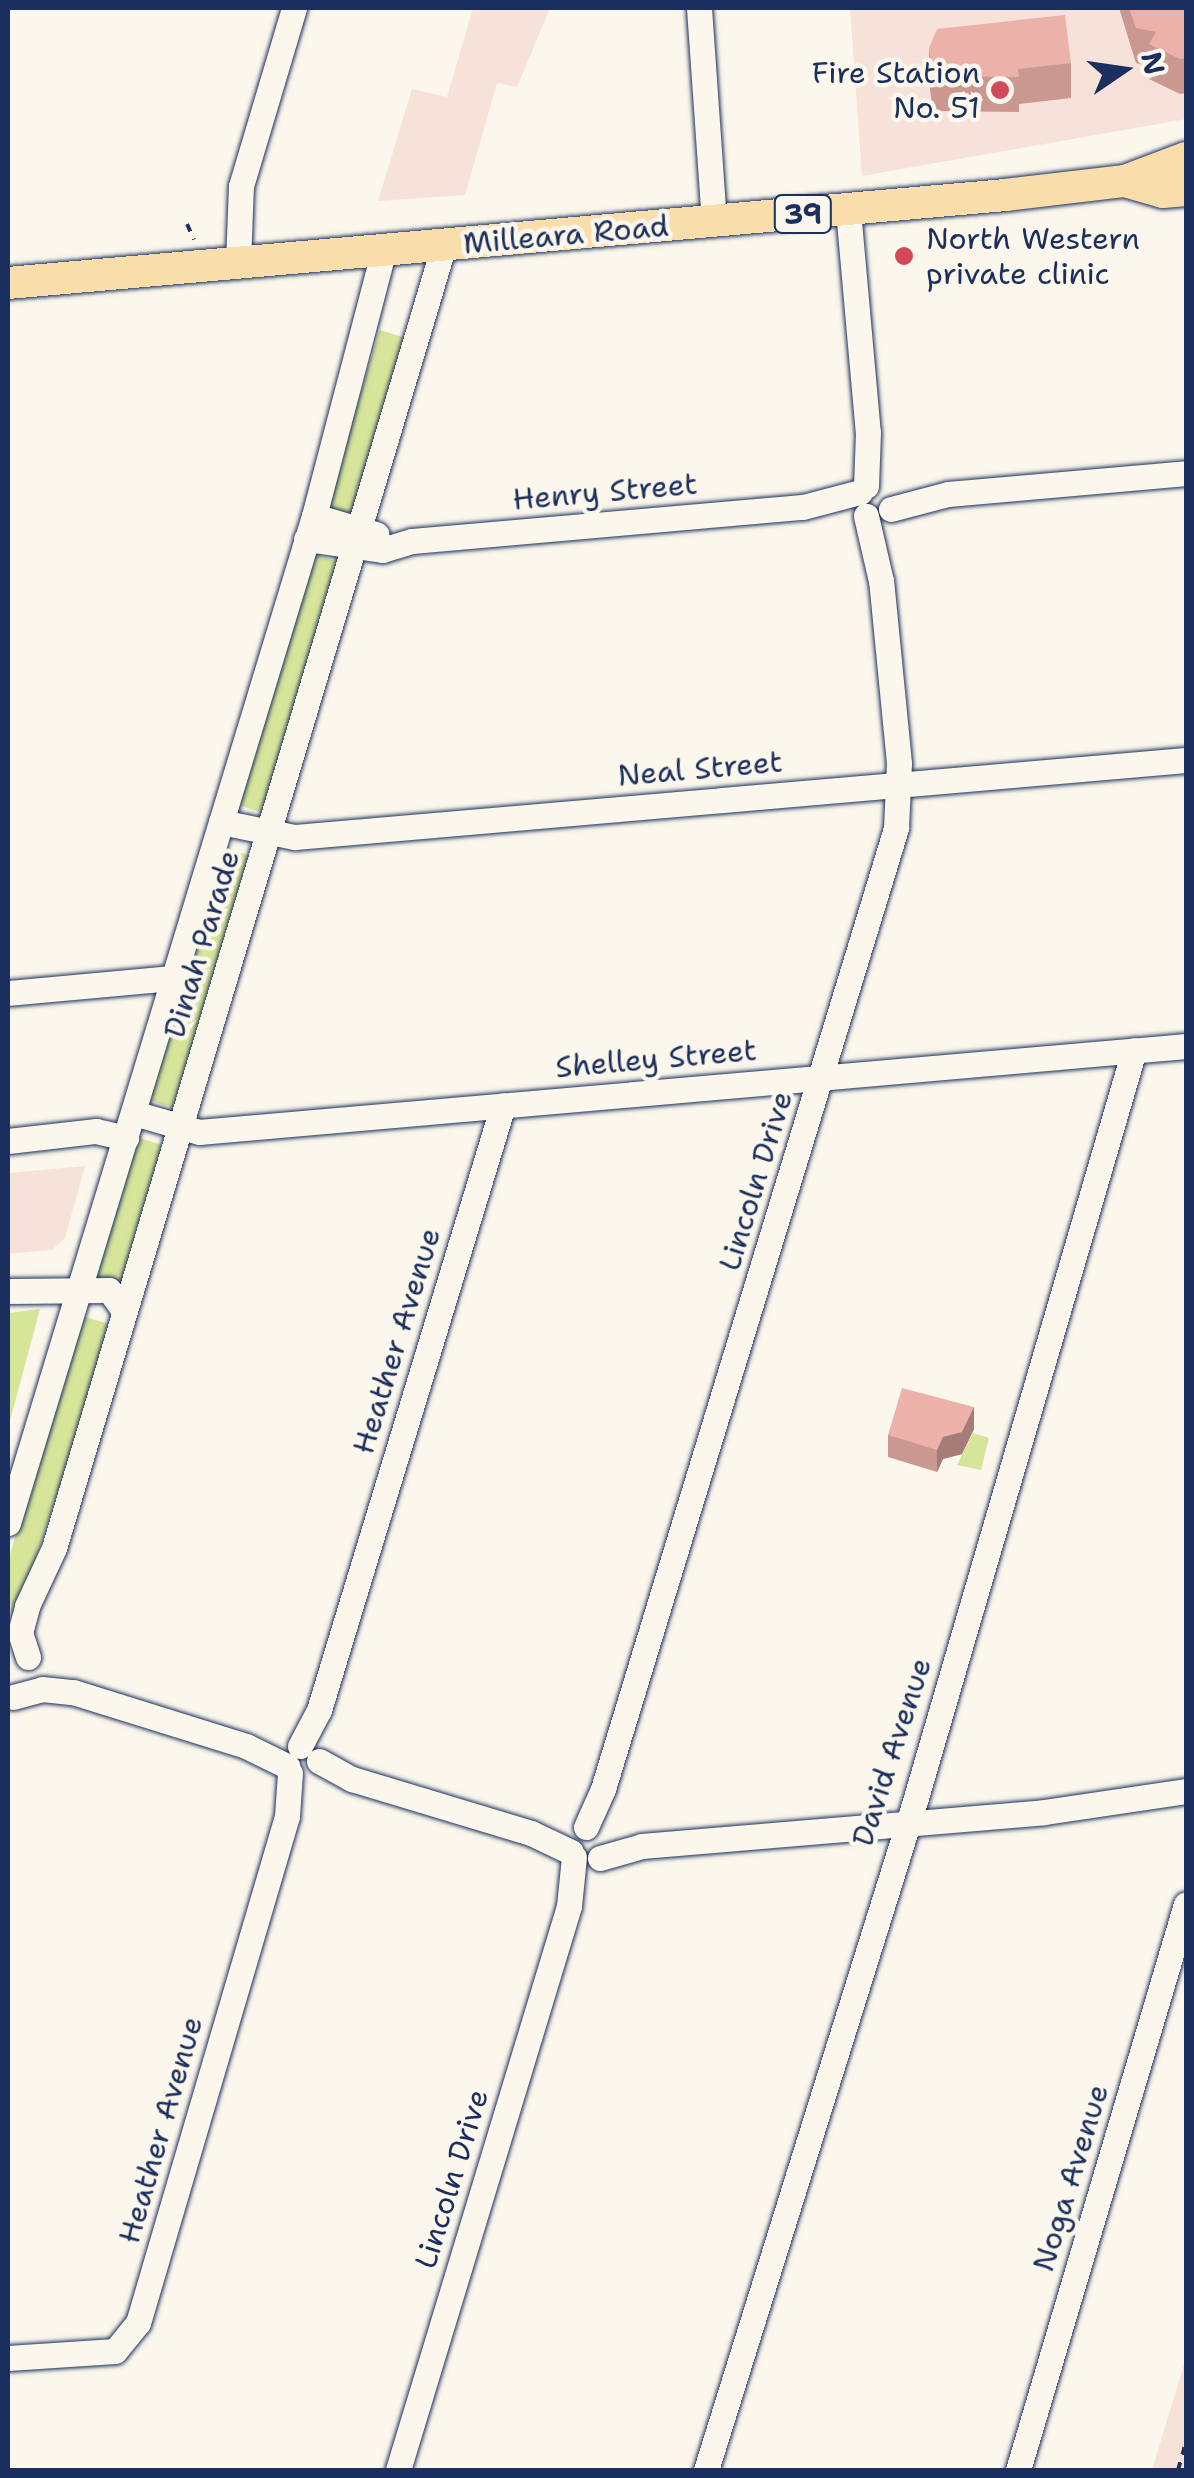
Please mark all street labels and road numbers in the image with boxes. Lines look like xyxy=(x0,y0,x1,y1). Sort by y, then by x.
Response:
road number: 39 xyxy=(773,191,833,237)
street label: Milleara Road xyxy=(462,208,670,262)
street label: Henry Street xyxy=(511,466,699,518)
street label: Neal Street xyxy=(616,744,784,794)
street label: Dinah Parade xyxy=(156,846,248,1042)
street label: Shelley Street xyxy=(554,1032,758,1086)
street label: Lincoln Drive xyxy=(712,1087,800,1275)
street label: Heather Avenue xyxy=(346,1224,448,1458)
street label: David Avenue xyxy=(845,1653,939,1851)
street label: Heather Avenue xyxy=(111,2013,211,2247)
street label: Noga Avenue xyxy=(1025,2080,1117,2276)
street label: Lincoln Drive xyxy=(408,2085,496,2273)

